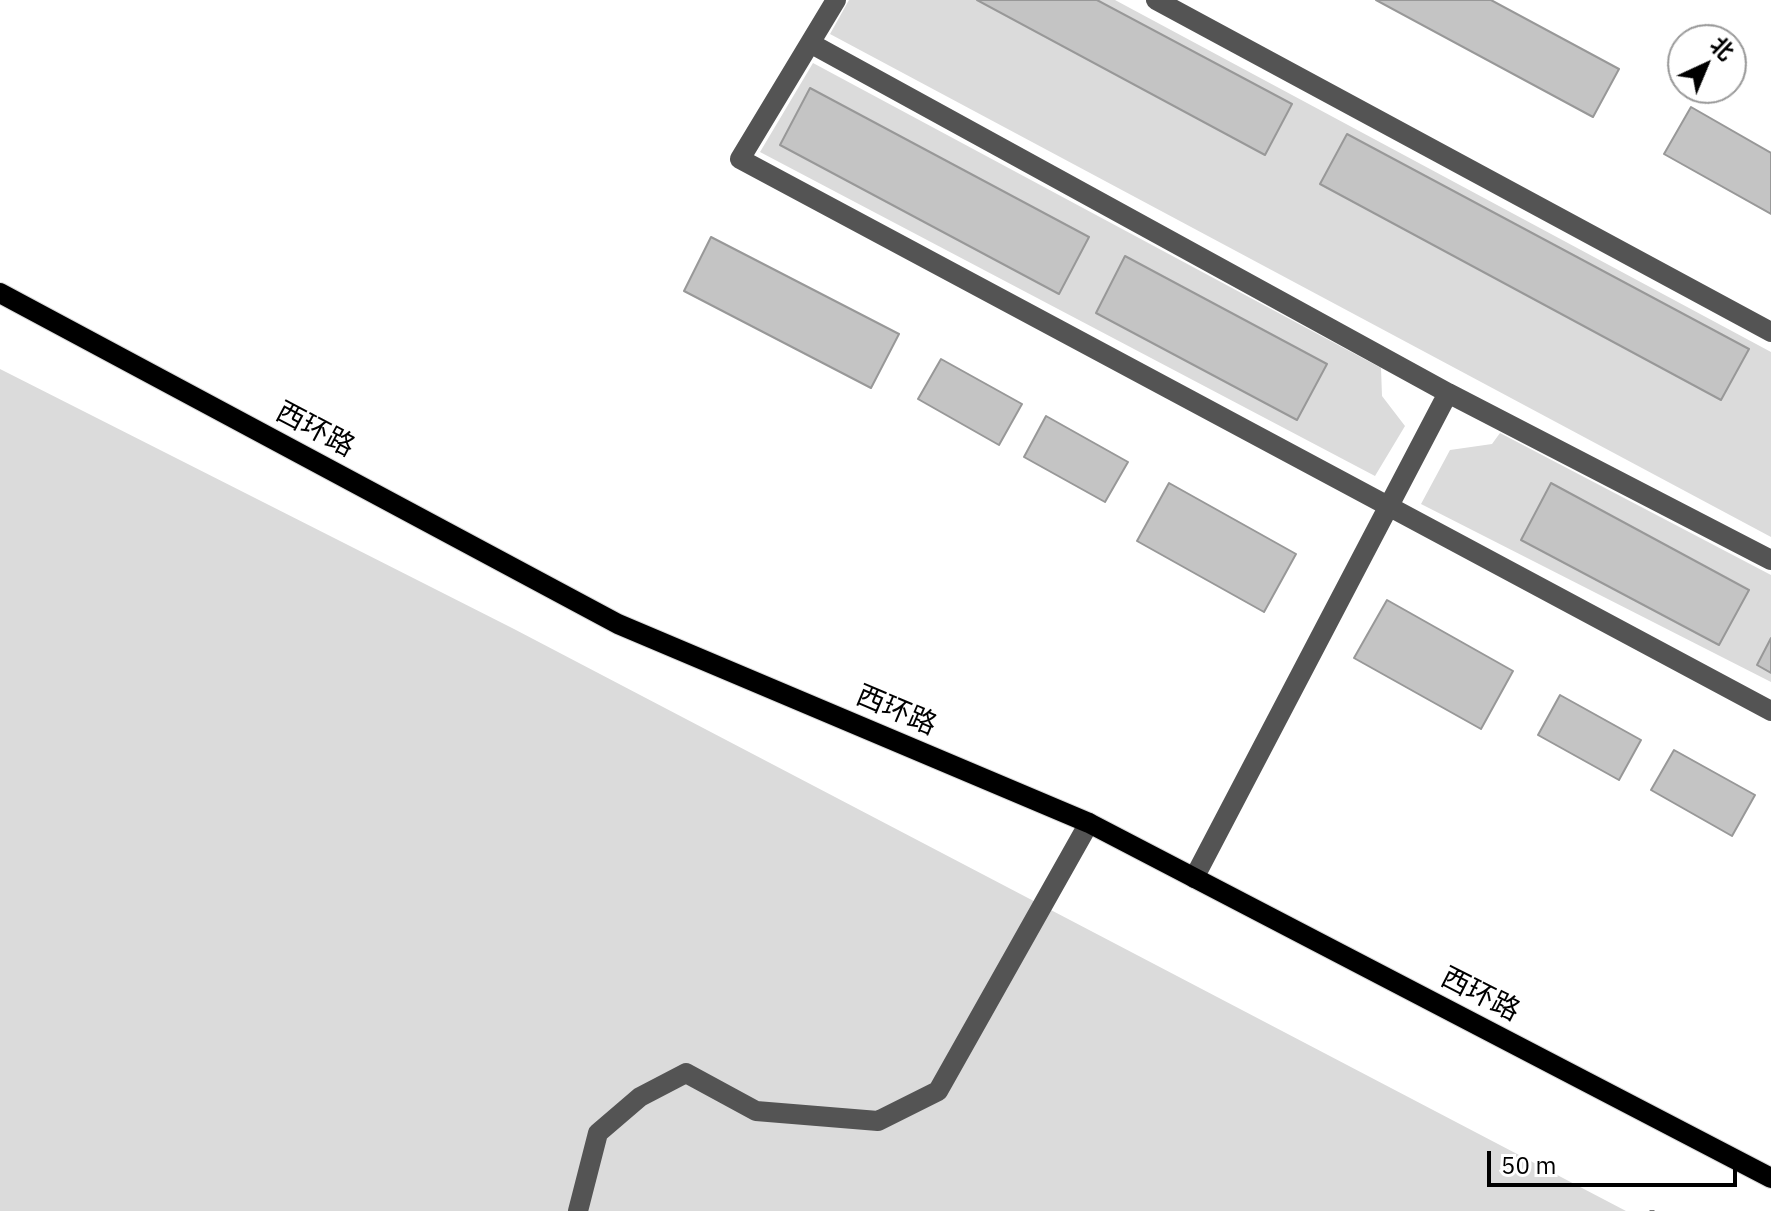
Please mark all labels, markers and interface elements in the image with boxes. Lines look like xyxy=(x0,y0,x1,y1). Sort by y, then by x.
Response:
north arrow xyxy=(1667,24,1747,104)
text: 北 xyxy=(1705,30,1741,66)
street label: 西环路 xyxy=(270,395,360,465)
street label: 西环路 xyxy=(851,679,941,743)
street label: 西环路 xyxy=(1435,961,1525,1029)
scale bar xyxy=(1491,1135,1741,1185)
text: 50 m xyxy=(1501,1149,1556,1181)

